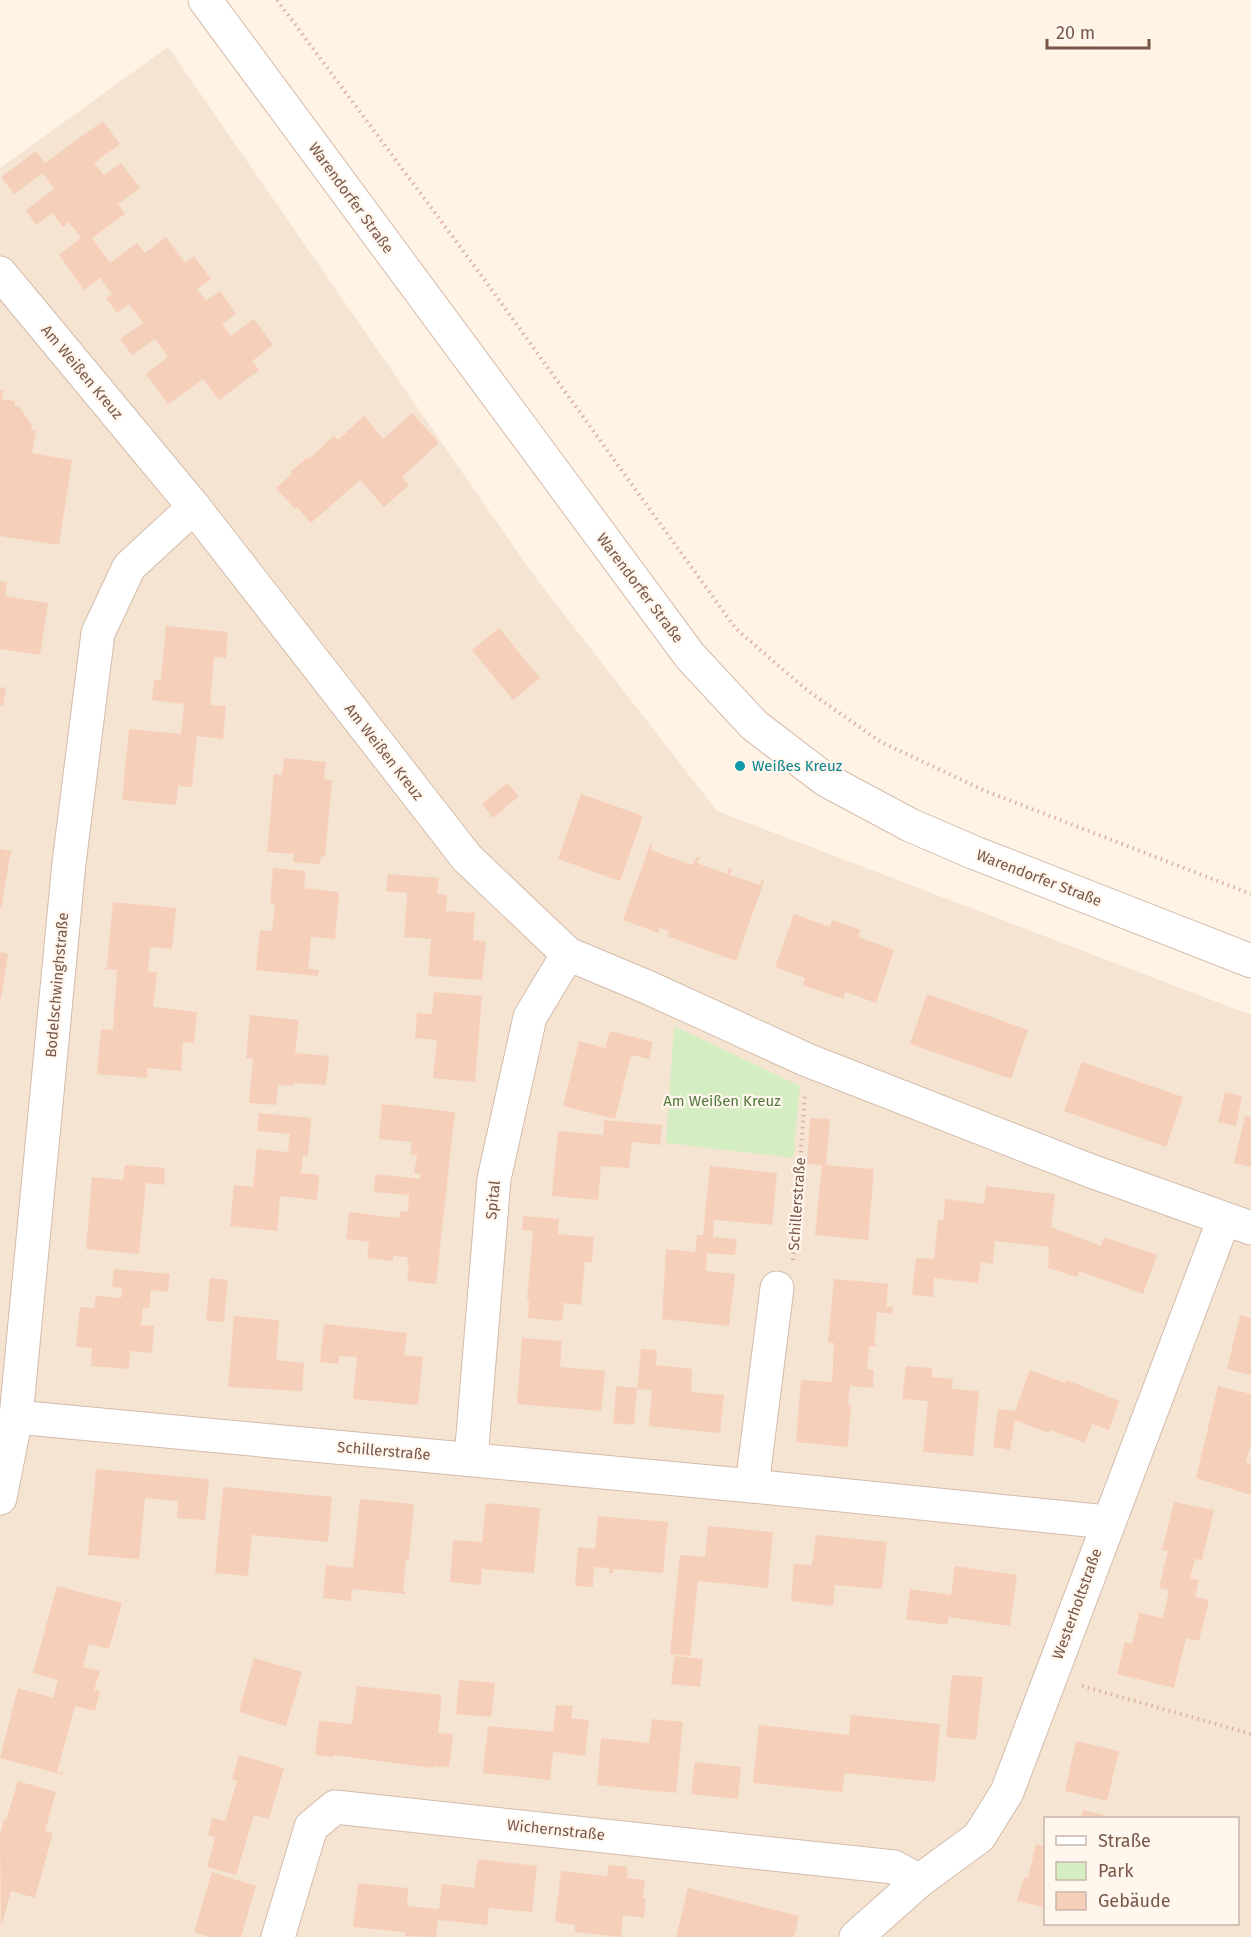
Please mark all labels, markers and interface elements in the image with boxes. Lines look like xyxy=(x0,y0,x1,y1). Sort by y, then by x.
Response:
scale bar xyxy=(1047,12,1149,50)
text: 20 m xyxy=(1056,22,1095,44)
street label: Warendorfer Straße xyxy=(305,139,397,257)
street label: Am Weißen Kreuz xyxy=(37,321,127,423)
street label: Warendorfer Straße xyxy=(593,530,687,646)
street label: Am Weißen Kreuz xyxy=(341,700,428,804)
place label: Weißes Kreuz xyxy=(752,757,843,775)
marker: Weißes Kreuz xyxy=(733,759,747,773)
street label: Warendorfer Straße xyxy=(974,846,1104,910)
street label: Bodelschwinghstraße xyxy=(42,912,72,1058)
park label: Am Weißen Kreuz xyxy=(663,1092,781,1110)
street label: Schillerstraße xyxy=(785,1157,809,1251)
street label: Spital xyxy=(482,1179,504,1220)
street label: Schillerstraße xyxy=(337,1438,431,1464)
street label: Westerholtstraße xyxy=(1049,1546,1105,1662)
street label: Wichernstraße xyxy=(506,1816,606,1844)
legend xyxy=(1044,1817,1239,1925)
text: Straße xyxy=(1098,1830,1151,1852)
text: Park xyxy=(1098,1860,1134,1882)
text: Gebäude xyxy=(1098,1890,1171,1912)

